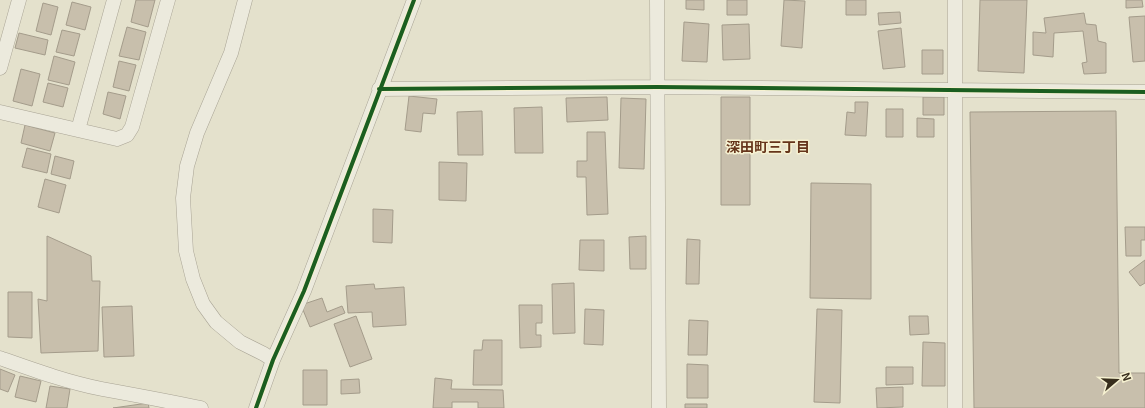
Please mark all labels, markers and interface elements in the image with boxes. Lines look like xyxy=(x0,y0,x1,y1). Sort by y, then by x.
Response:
district label: 深田町三丁目 xyxy=(726,136,810,156)
north arrow xyxy=(1097,360,1137,400)
text: N xyxy=(1118,370,1136,383)

